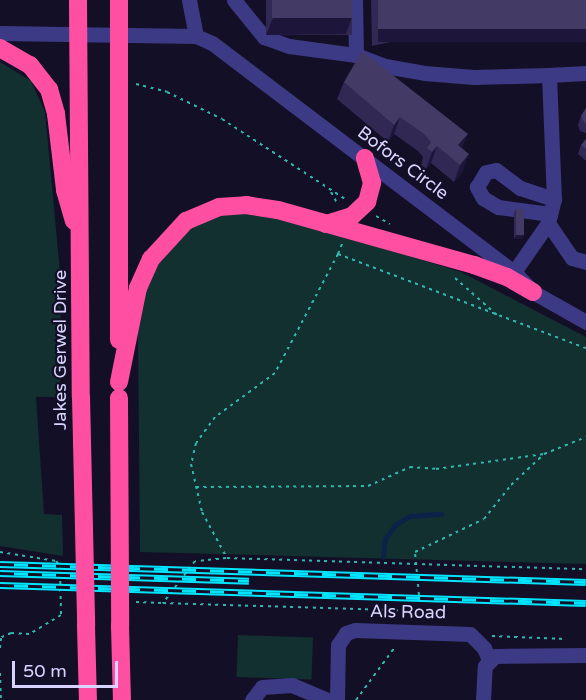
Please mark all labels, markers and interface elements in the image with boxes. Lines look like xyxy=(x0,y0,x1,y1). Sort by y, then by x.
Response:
street label: Bofors Circle xyxy=(353,122,453,204)
street label: Jakes Gerwel Drive xyxy=(49,270,71,430)
street label: Als Road xyxy=(370,601,446,623)
scale bar xyxy=(15,649,122,687)
text: 50 m xyxy=(23,660,67,682)

